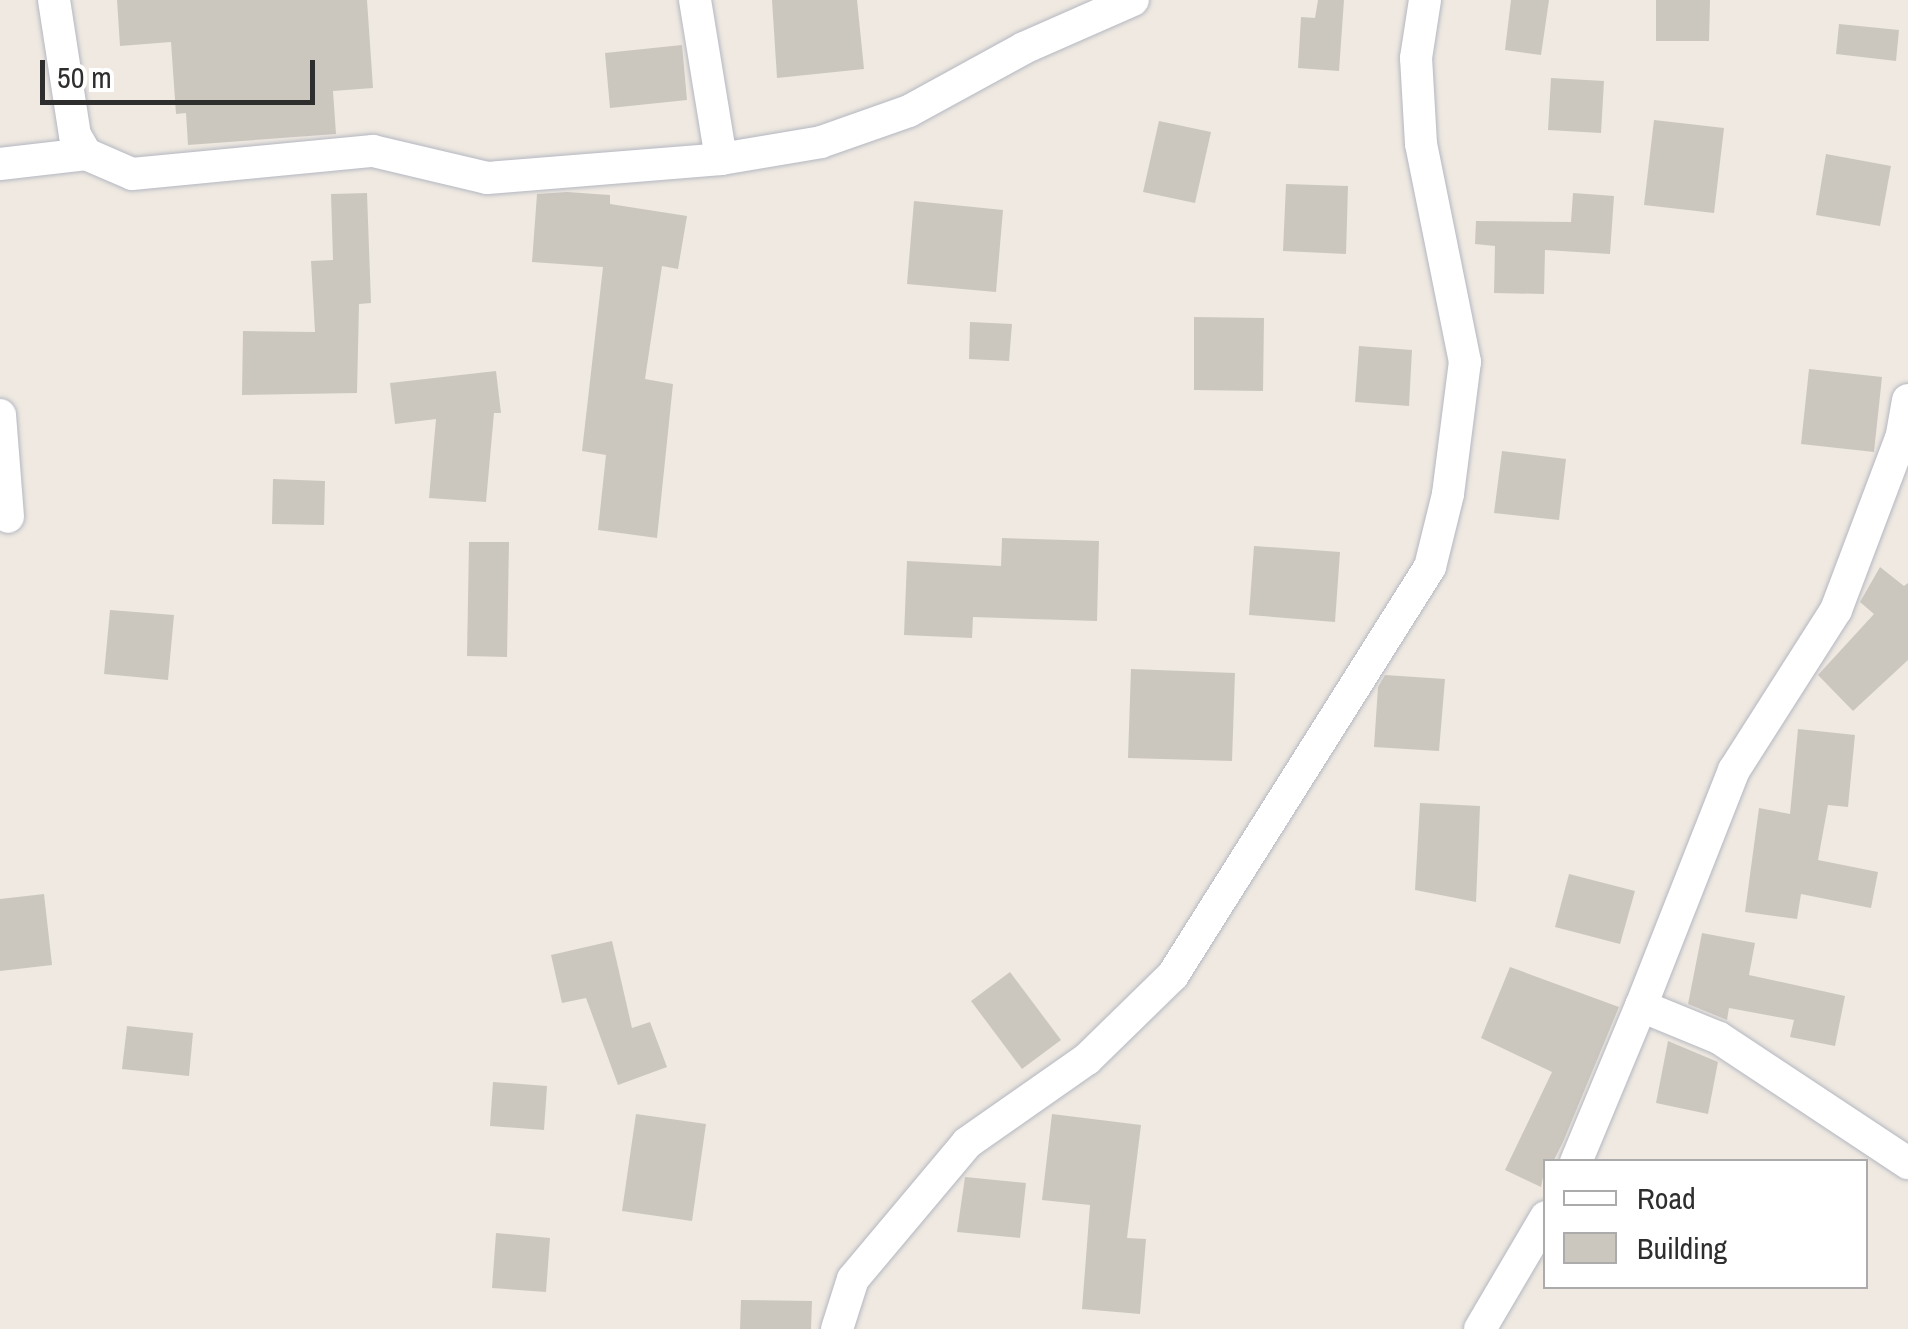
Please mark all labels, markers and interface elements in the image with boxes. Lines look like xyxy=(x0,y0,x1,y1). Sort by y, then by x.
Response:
scale bar xyxy=(45,40,320,102)
text: 50 m xyxy=(57,57,112,97)
legend xyxy=(1543,1159,1868,1289)
text: Road xyxy=(1637,1178,1696,1218)
text: Building xyxy=(1637,1228,1727,1268)

